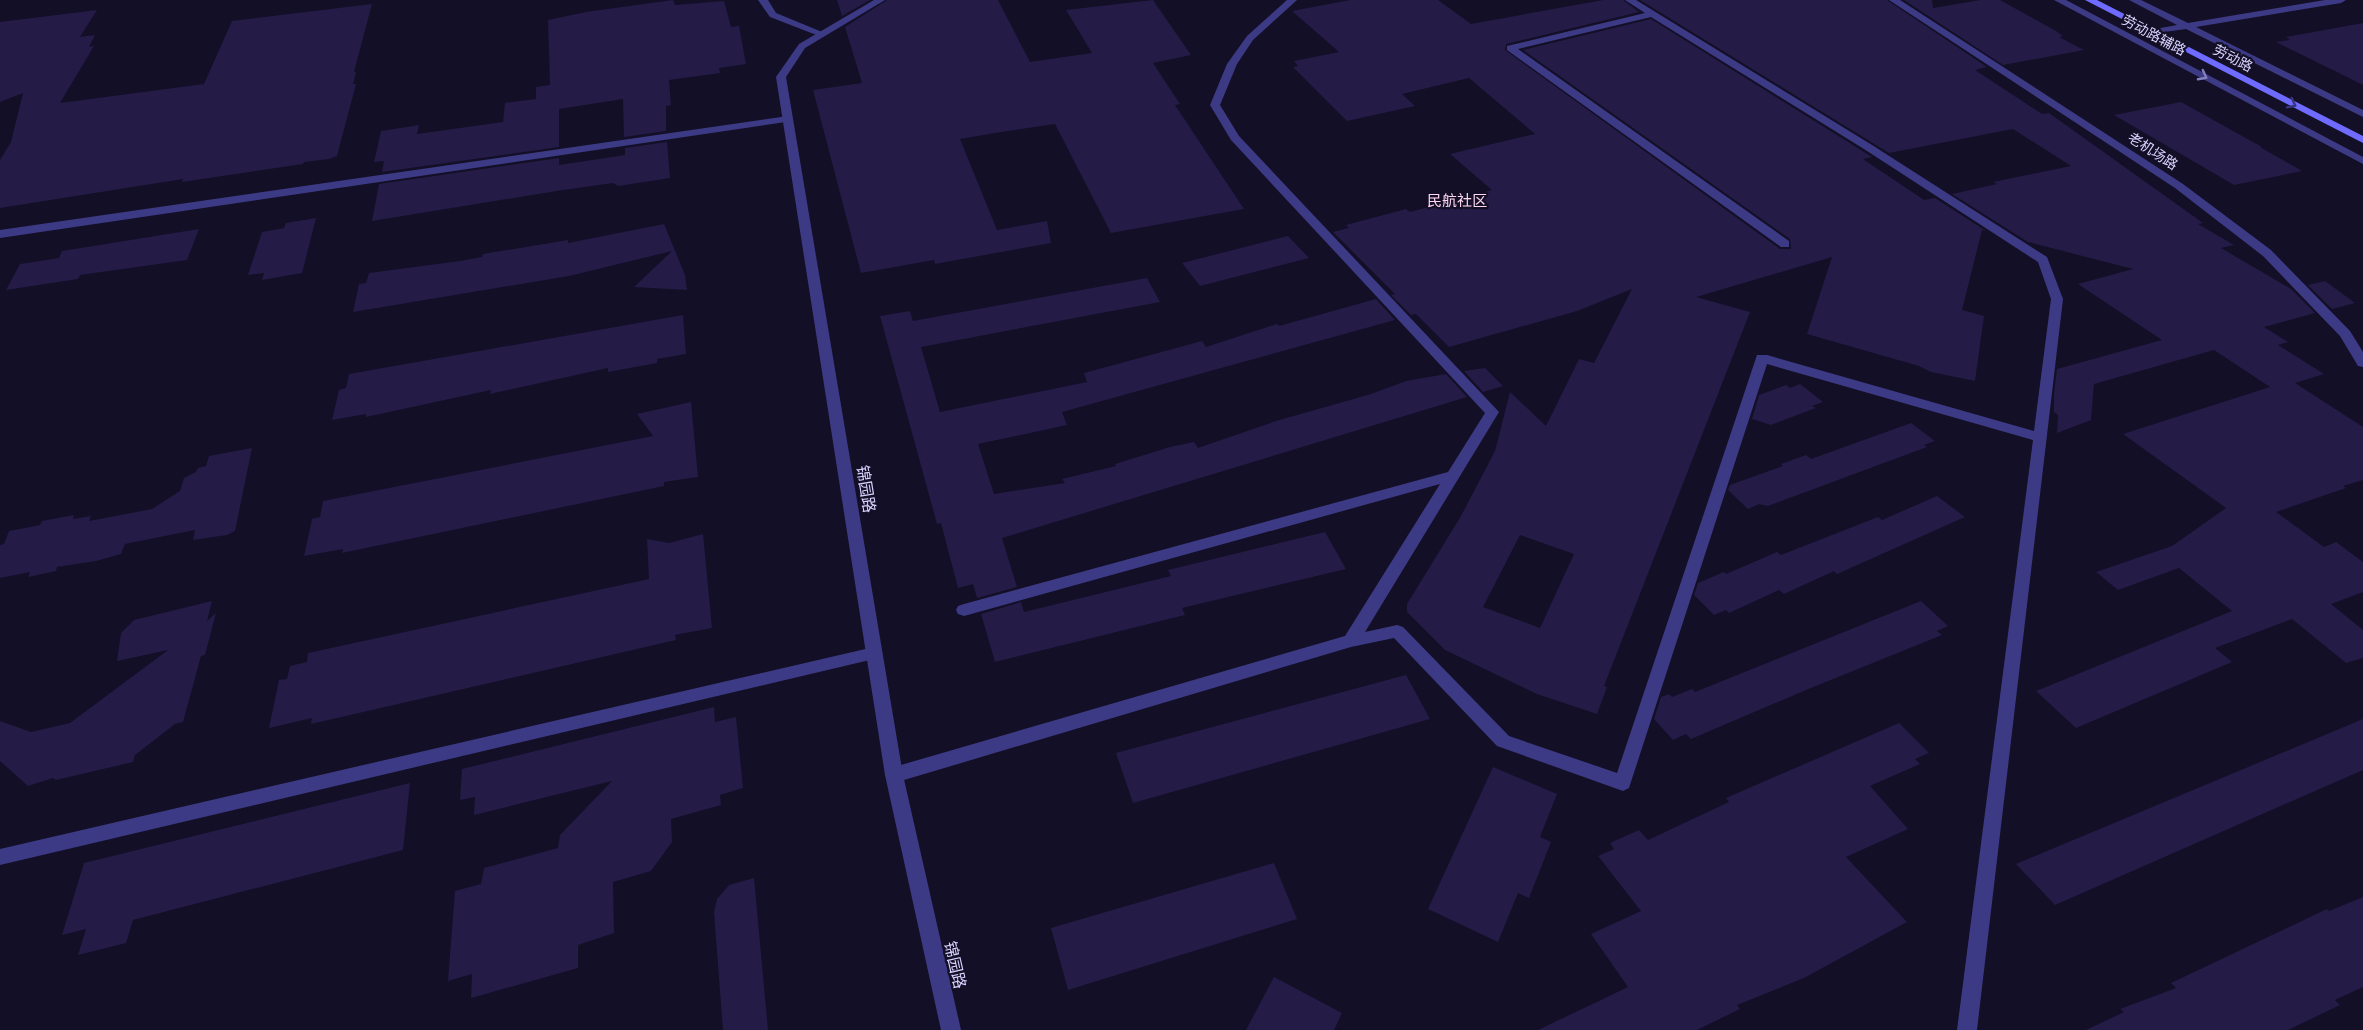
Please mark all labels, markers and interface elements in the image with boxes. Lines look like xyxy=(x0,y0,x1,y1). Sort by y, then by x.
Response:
street label: 劳动路辅路 xyxy=(2119,12,2189,58)
street label: 劳动路 xyxy=(2211,41,2255,75)
one-way arrow xyxy=(2197,69,2208,80)
one-way arrow xyxy=(2285,97,2296,108)
street label: 老机场路 xyxy=(2125,129,2181,173)
district label: 民航社区 xyxy=(1427,192,1487,210)
street label: 锦园路 xyxy=(853,464,879,514)
street label: 锦园路 xyxy=(940,939,970,991)

